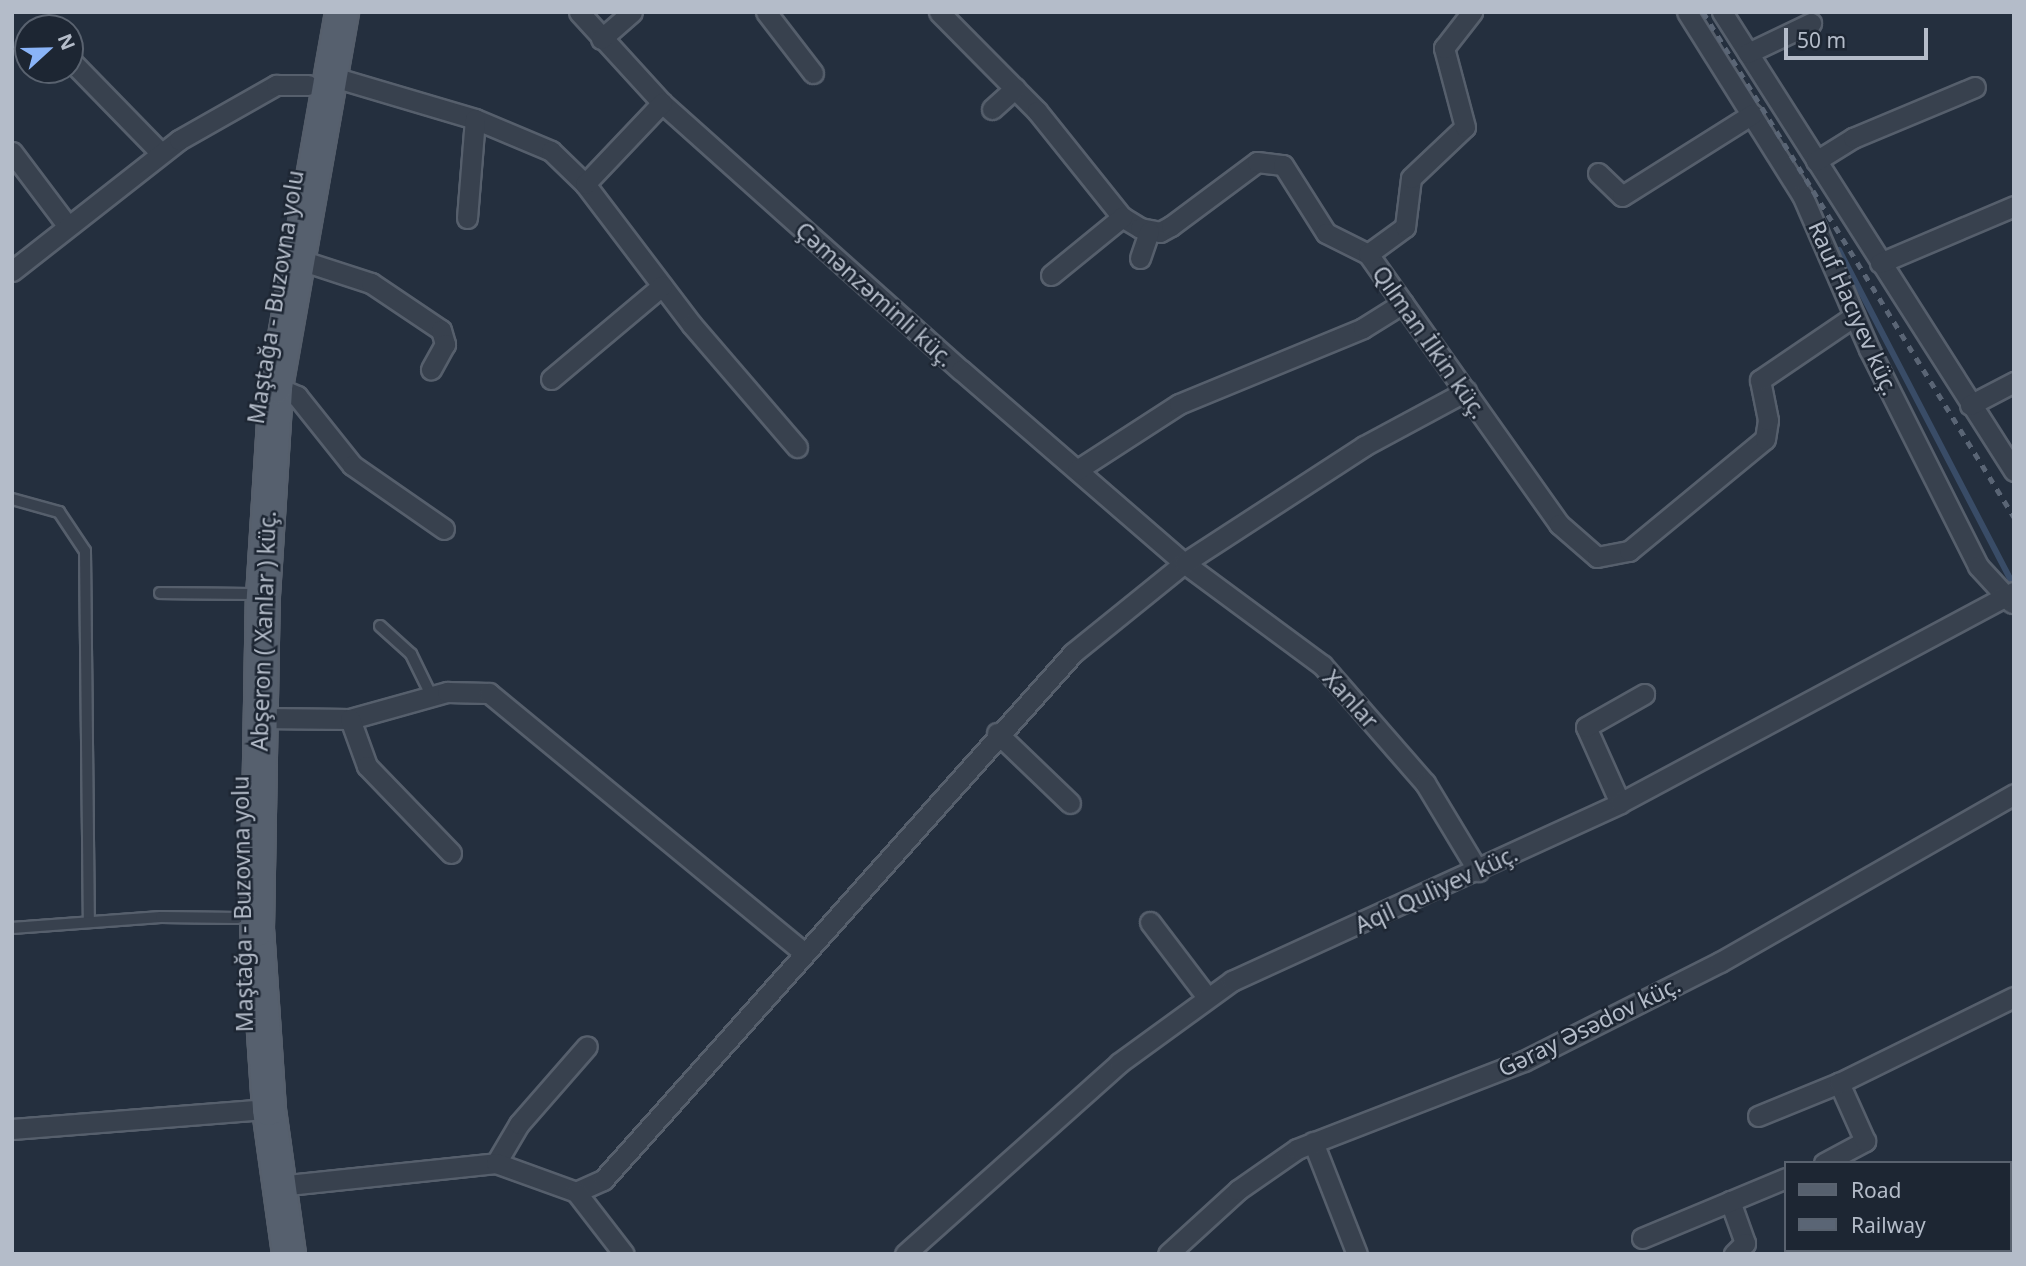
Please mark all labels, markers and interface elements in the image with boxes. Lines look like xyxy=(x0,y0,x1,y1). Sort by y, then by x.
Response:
north arrow xyxy=(14,14,84,84)
scale bar xyxy=(1788,14,1932,58)
text: 50 m xyxy=(1797,26,1846,54)
text: N xyxy=(52,30,82,54)
street label: Maştağa - Buzovna yolu xyxy=(241,168,309,426)
street label: Çəmənzəminli küç. xyxy=(790,216,960,372)
street label: Rauf Hacıyev küç. xyxy=(1803,217,1905,399)
street label: Qılman İlkin küç. xyxy=(1367,260,1493,424)
street label: Abşeron ( Xanlar ) küç. xyxy=(245,510,281,752)
street label: Xanlar xyxy=(1318,664,1384,734)
street label: Maştağa - Buzovna yolu xyxy=(226,776,258,1032)
street label: Aqil Quliyev küç. xyxy=(1350,839,1522,939)
street label: Gəray Əsədov küç. xyxy=(1493,970,1685,1082)
legend xyxy=(1784,1161,2012,1252)
text: Road xyxy=(1851,1176,1901,1204)
text: Railway xyxy=(1851,1211,1926,1239)

